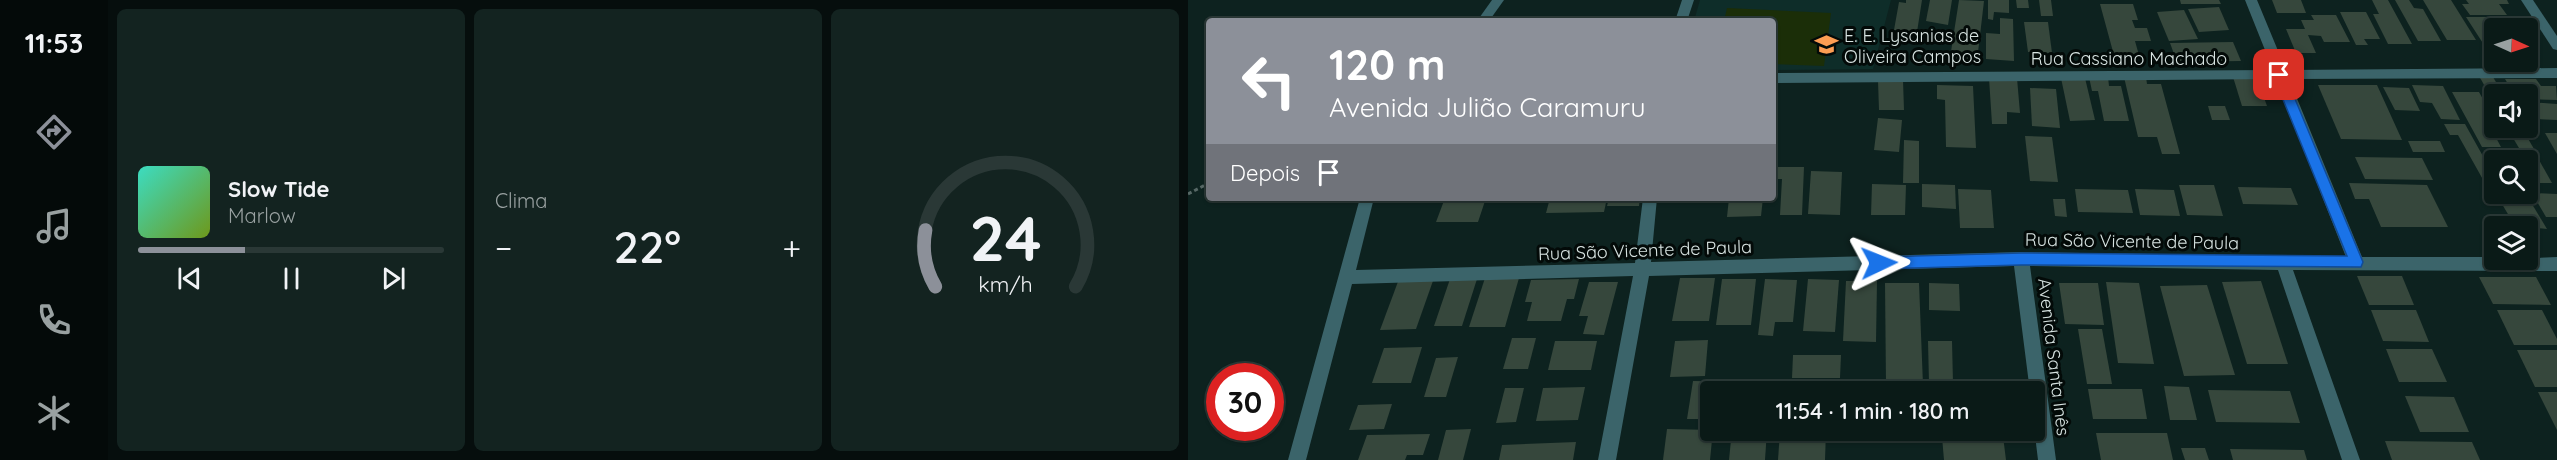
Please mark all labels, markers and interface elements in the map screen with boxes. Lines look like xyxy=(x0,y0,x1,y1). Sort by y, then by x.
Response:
north arrow xyxy=(2484,18,2538,72)
map controls xyxy=(2484,18,2538,270)
place label: E. E. Lysanias de Oliveira Campos xyxy=(1844,24,1981,68)
text: 11:53 xyxy=(25,26,83,60)
school or university icon: E. E. Lysanias de Oliveira Campos xyxy=(1813,32,1839,58)
text: 120 m xyxy=(1329,38,1446,91)
icon: left xyxy=(1230,42,1308,120)
street label: Rua Cassiano Machado xyxy=(2031,47,2227,70)
pin xyxy=(2253,49,2304,100)
icon: arrive xyxy=(2262,58,2295,91)
button: sound xyxy=(2484,84,2538,138)
text: Avenida Julião Caramuru xyxy=(1329,90,1646,124)
icon: directions xyxy=(33,111,75,153)
button: search xyxy=(2484,150,2538,204)
icon: arrive xyxy=(1312,156,1345,189)
text: Depois xyxy=(1230,159,1300,187)
text: Slow Tide xyxy=(228,175,329,203)
text: Clima xyxy=(495,188,547,213)
text: 24 xyxy=(969,199,1041,277)
text: Marlow xyxy=(228,203,296,228)
icon: music xyxy=(33,205,75,247)
button: layers xyxy=(2484,216,2538,270)
text: 22° xyxy=(614,218,681,274)
text: − xyxy=(495,227,512,268)
text: + xyxy=(782,227,801,268)
street label: Rua São Vicente de Paula xyxy=(2025,228,2239,254)
position arrow xyxy=(1847,231,1911,295)
street label: Rua São Vicente de Paula xyxy=(1538,235,1752,265)
icon: previous xyxy=(173,262,206,295)
icon: pause xyxy=(275,262,308,295)
icon: next xyxy=(377,262,410,295)
text: km/h xyxy=(978,271,1032,297)
street label: Avenida Santa Inês xyxy=(2033,277,2075,437)
icon: phone xyxy=(33,299,75,341)
speed limit sign: 30 xyxy=(1206,363,1284,441)
icon: climate xyxy=(33,392,75,434)
text: 11:54 · 1 min · 180 m xyxy=(1776,397,1969,425)

